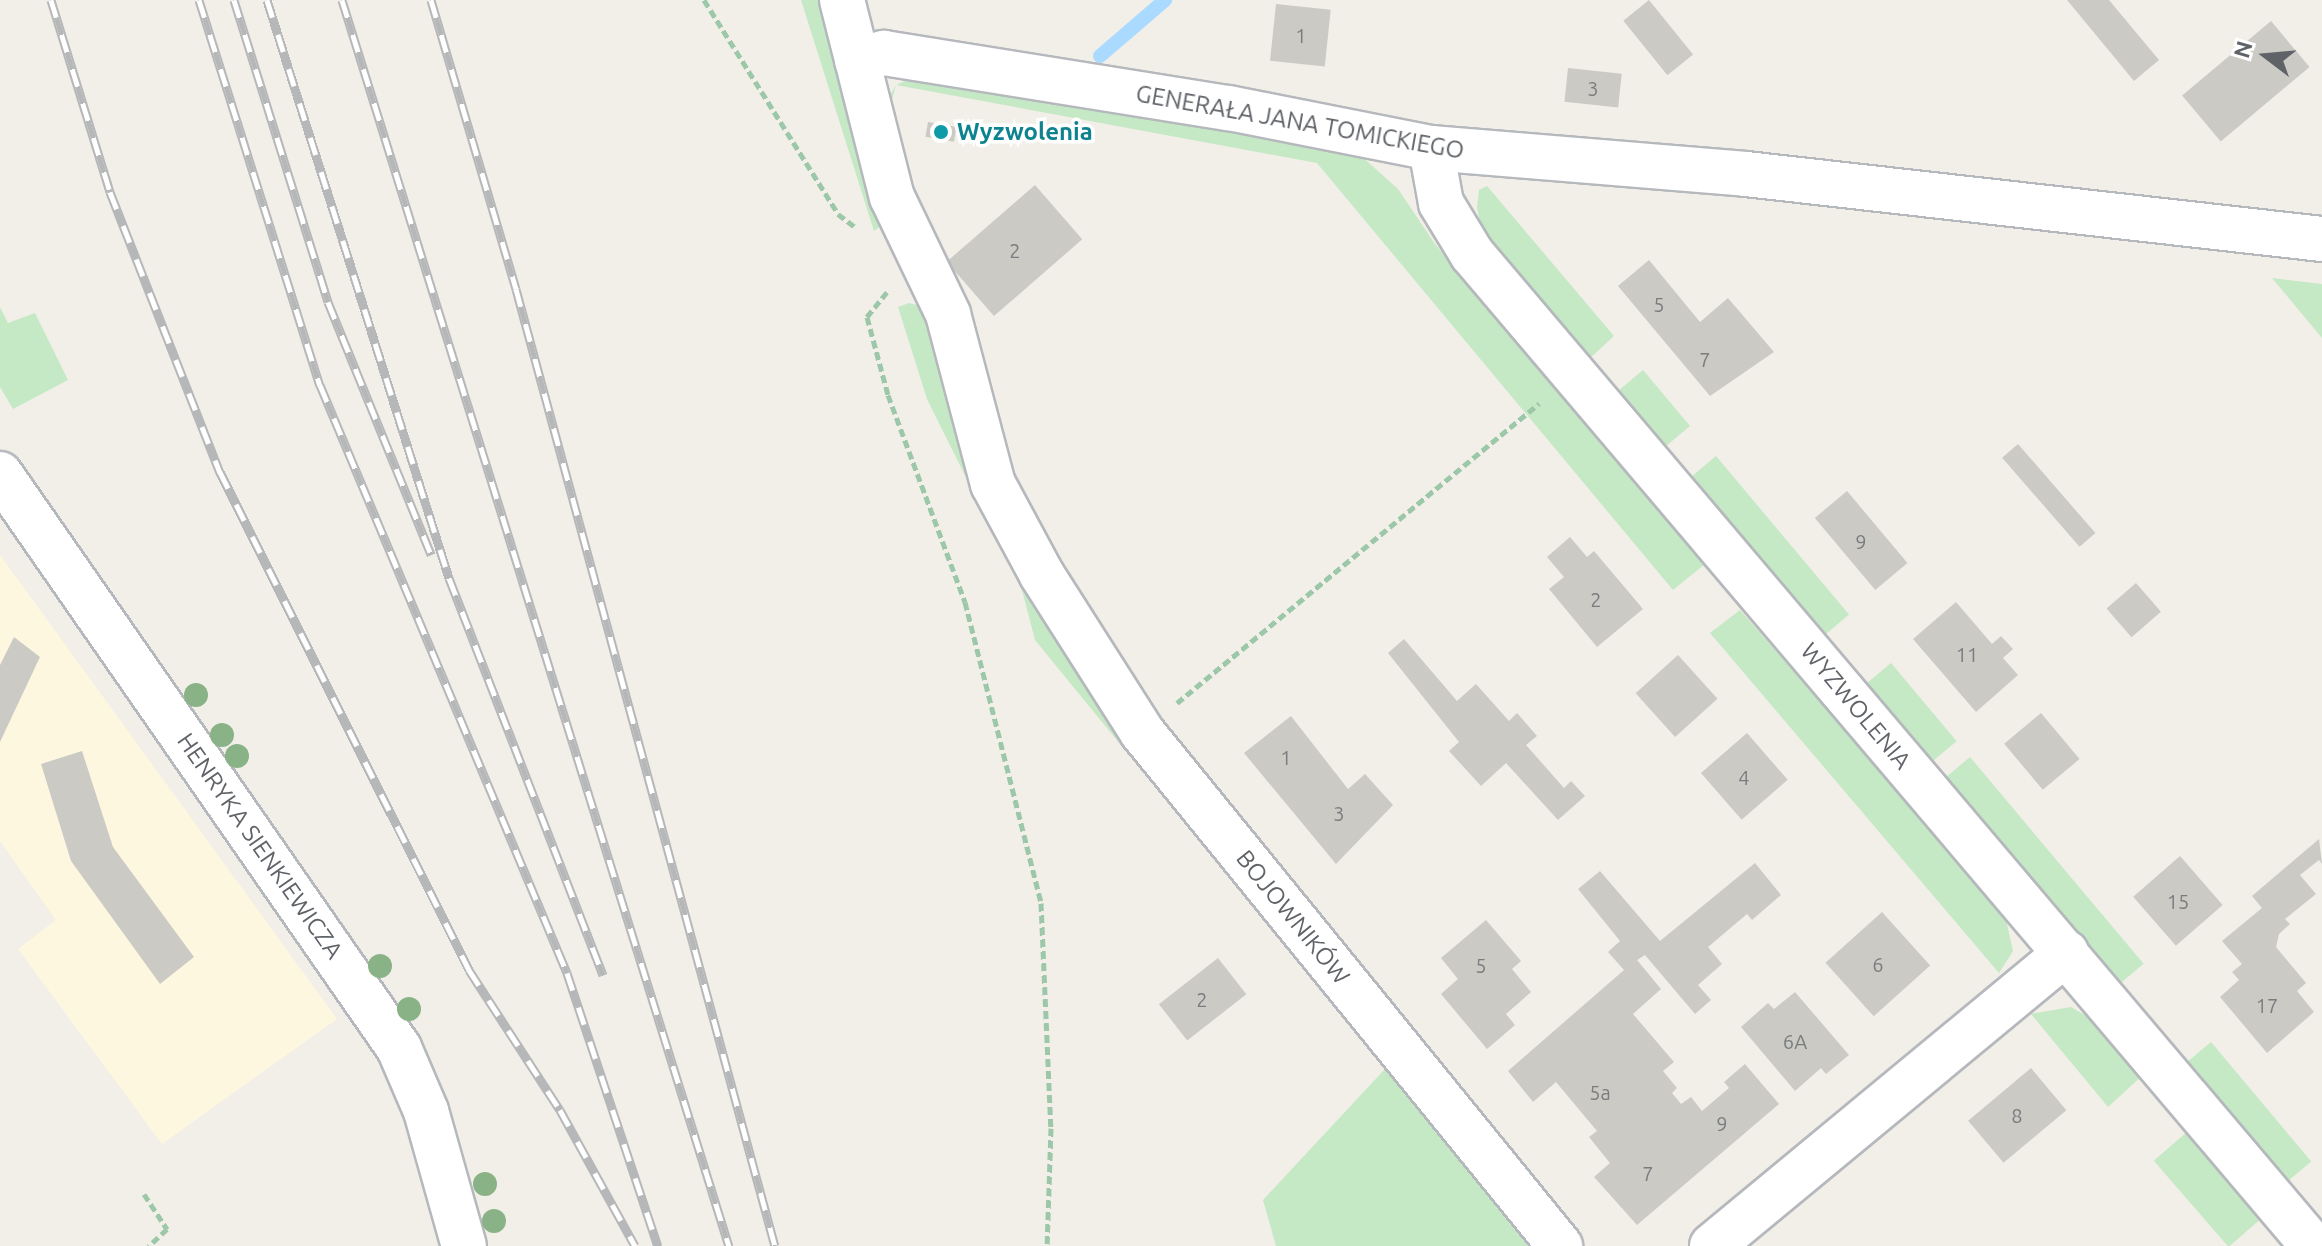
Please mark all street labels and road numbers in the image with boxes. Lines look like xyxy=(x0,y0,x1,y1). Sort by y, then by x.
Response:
street label: GENERAŁA JANA TOMICKIEGO xyxy=(1134,79,1466,165)
street label: WYZWOLENIA xyxy=(1795,637,1917,775)
street label: HENRYKA SIENKIEWICZA xyxy=(171,728,349,964)
street label: BOJOWNIKÓW xyxy=(1230,844,1356,990)

